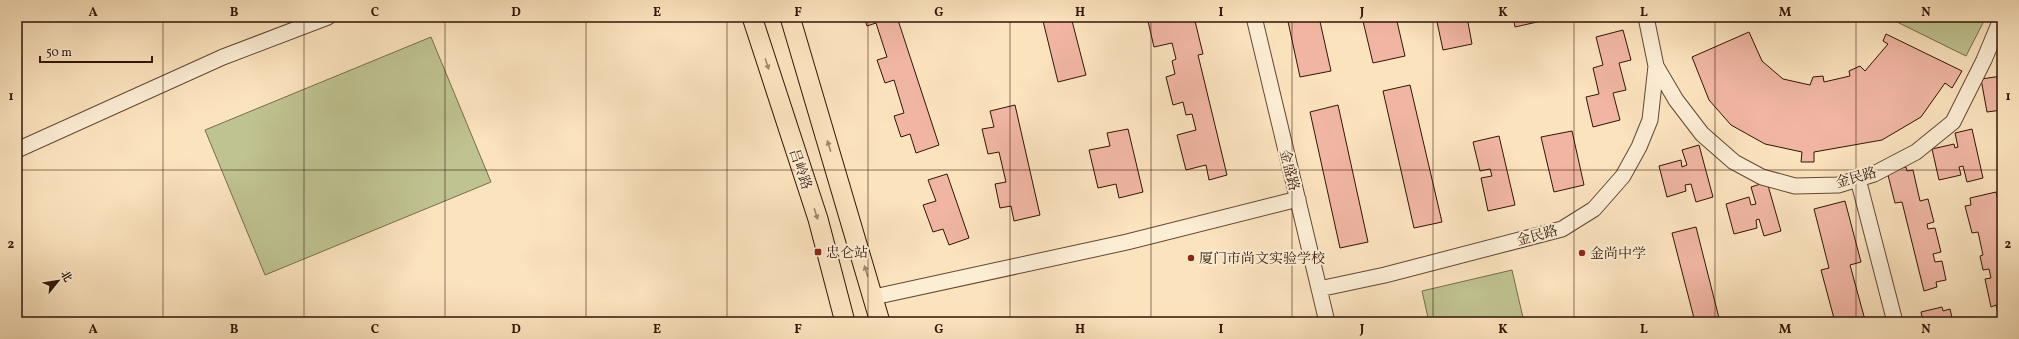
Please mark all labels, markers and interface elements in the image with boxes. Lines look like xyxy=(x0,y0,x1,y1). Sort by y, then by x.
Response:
text: A xyxy=(88,4,98,22)
text: B xyxy=(230,4,239,22)
text: C xyxy=(371,4,379,22)
text: D xyxy=(511,4,521,22)
text: E xyxy=(653,4,661,22)
text: F xyxy=(794,4,802,22)
text: G xyxy=(934,4,944,22)
text: H xyxy=(1075,4,1085,22)
text: I xyxy=(1219,4,1224,22)
text: J xyxy=(1359,4,1365,22)
text: K xyxy=(1498,4,1508,22)
text: L xyxy=(1640,4,1648,22)
text: M xyxy=(1779,4,1792,22)
text: N xyxy=(1921,4,1931,22)
scale bar xyxy=(40,38,152,64)
text: 50 m xyxy=(46,45,72,61)
one-way arrow xyxy=(764,58,770,70)
text: 1 xyxy=(8,88,14,106)
text: 1 xyxy=(2005,88,2011,106)
one-way arrow xyxy=(826,140,832,152)
street label: 吕岭路 xyxy=(784,147,815,192)
street label: 金盛路 xyxy=(1274,148,1303,193)
street label: 金民路 xyxy=(1834,164,1879,193)
one-way arrow xyxy=(813,208,819,220)
street label: 金民路 xyxy=(1515,222,1560,251)
text: 2 xyxy=(8,236,15,254)
text: 2 xyxy=(2005,236,2012,254)
place label: 忠仑站 xyxy=(826,244,868,263)
place label: 金尚中学 xyxy=(1590,245,1646,264)
marker: 忠仑站 xyxy=(813,247,823,257)
marker: 金尚中学 xyxy=(1577,248,1587,258)
place label: 厦门市尚文实验学校 xyxy=(1199,250,1325,269)
marker: 厦门市尚文实验学校 xyxy=(1186,253,1196,263)
north arrow xyxy=(38,261,78,301)
one-way arrow xyxy=(863,265,869,277)
text: 北 xyxy=(56,268,75,285)
text: A xyxy=(88,321,98,339)
text: B xyxy=(230,321,239,339)
text: C xyxy=(371,321,379,339)
text: D xyxy=(511,321,521,339)
text: E xyxy=(653,321,661,339)
text: F xyxy=(794,321,802,339)
text: G xyxy=(934,321,944,339)
text: H xyxy=(1075,321,1085,339)
text: I xyxy=(1219,321,1224,339)
text: J xyxy=(1359,321,1365,339)
text: K xyxy=(1498,321,1508,339)
text: L xyxy=(1640,321,1648,339)
text: M xyxy=(1779,321,1792,339)
text: N xyxy=(1921,321,1931,339)

